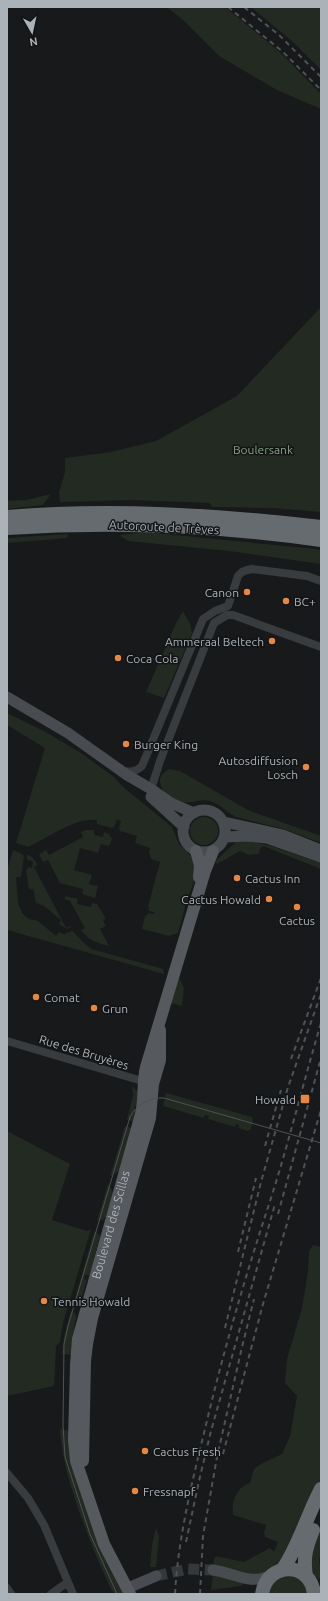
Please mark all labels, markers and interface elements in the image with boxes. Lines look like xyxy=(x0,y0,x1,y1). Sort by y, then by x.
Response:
north arrow xyxy=(12,12,52,52)
text: N xyxy=(29,35,39,48)
park label: Boulersank xyxy=(233,443,293,456)
street label: Autoroute de Trèves xyxy=(109,518,219,536)
place label: Canon xyxy=(205,586,239,599)
marker: Canon xyxy=(242,587,252,597)
place label: BC+ xyxy=(294,595,316,608)
marker: BC+ xyxy=(281,596,291,606)
place label: Ammeraal Beltech xyxy=(165,635,264,648)
marker: Ammeraal Beltech xyxy=(267,636,277,646)
place label: Coca Cola xyxy=(126,652,179,665)
marker: Coca Cola xyxy=(113,653,123,663)
place label: Burger King xyxy=(134,738,198,751)
marker: Burger King xyxy=(121,739,131,749)
place label: Autosdiffusion Losch xyxy=(218,754,298,781)
marker: Autosdiffusion Losch xyxy=(301,762,311,772)
place label: Cactus Inn xyxy=(245,872,300,885)
marker: Cactus Inn xyxy=(232,873,242,883)
place label: Cactus Howald xyxy=(181,893,261,906)
marker: Cactus Howald xyxy=(264,894,274,904)
marker: Cactus xyxy=(292,902,302,912)
place label: Cactus xyxy=(279,914,315,927)
place label: Comat xyxy=(44,991,80,1004)
marker: Comat xyxy=(31,992,41,1002)
place label: Grun xyxy=(102,1002,128,1015)
marker: Grun xyxy=(89,1003,99,1013)
street label: Rue des Bruyères xyxy=(38,1032,130,1072)
place label: Howald xyxy=(255,1093,296,1106)
marker: Howald xyxy=(299,1093,311,1105)
street label: Boulevard des Scillas xyxy=(89,1169,131,1280)
place label: Tennis Howald xyxy=(52,1295,130,1308)
marker: Tennis Howald xyxy=(39,1296,49,1306)
place label: Cactus Fresh xyxy=(153,1445,221,1458)
marker: Cactus Fresh xyxy=(140,1446,150,1456)
place label: Fressnapf xyxy=(143,1485,196,1498)
marker: Fressnapf xyxy=(130,1486,140,1496)

